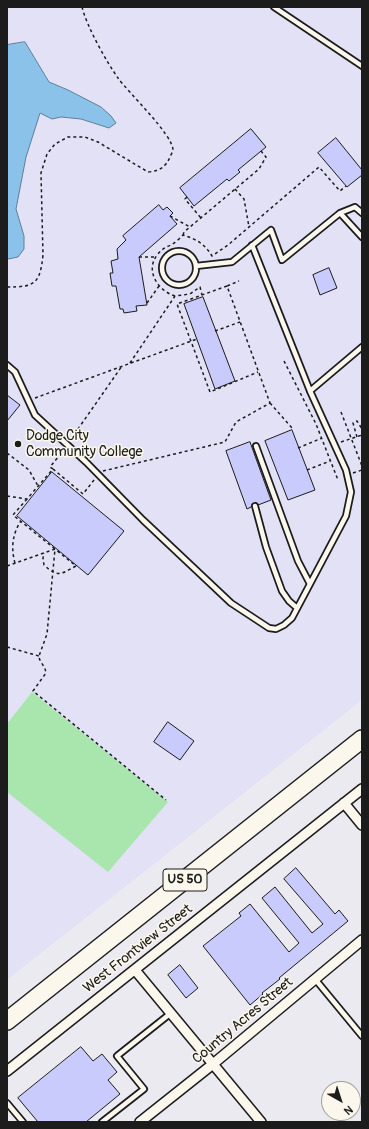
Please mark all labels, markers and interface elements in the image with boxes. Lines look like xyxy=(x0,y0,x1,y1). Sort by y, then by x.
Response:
place label: Dodge City Community College xyxy=(26,428,142,460)
marker: Dodge City Community College xyxy=(13,439,23,449)
road number: US 50 xyxy=(163,869,207,891)
street label: West Frontview Street xyxy=(80,901,196,997)
street label: Country Acres Street xyxy=(189,974,297,1068)
north arrow xyxy=(321,1081,361,1121)
text: N xyxy=(341,1103,355,1117)

